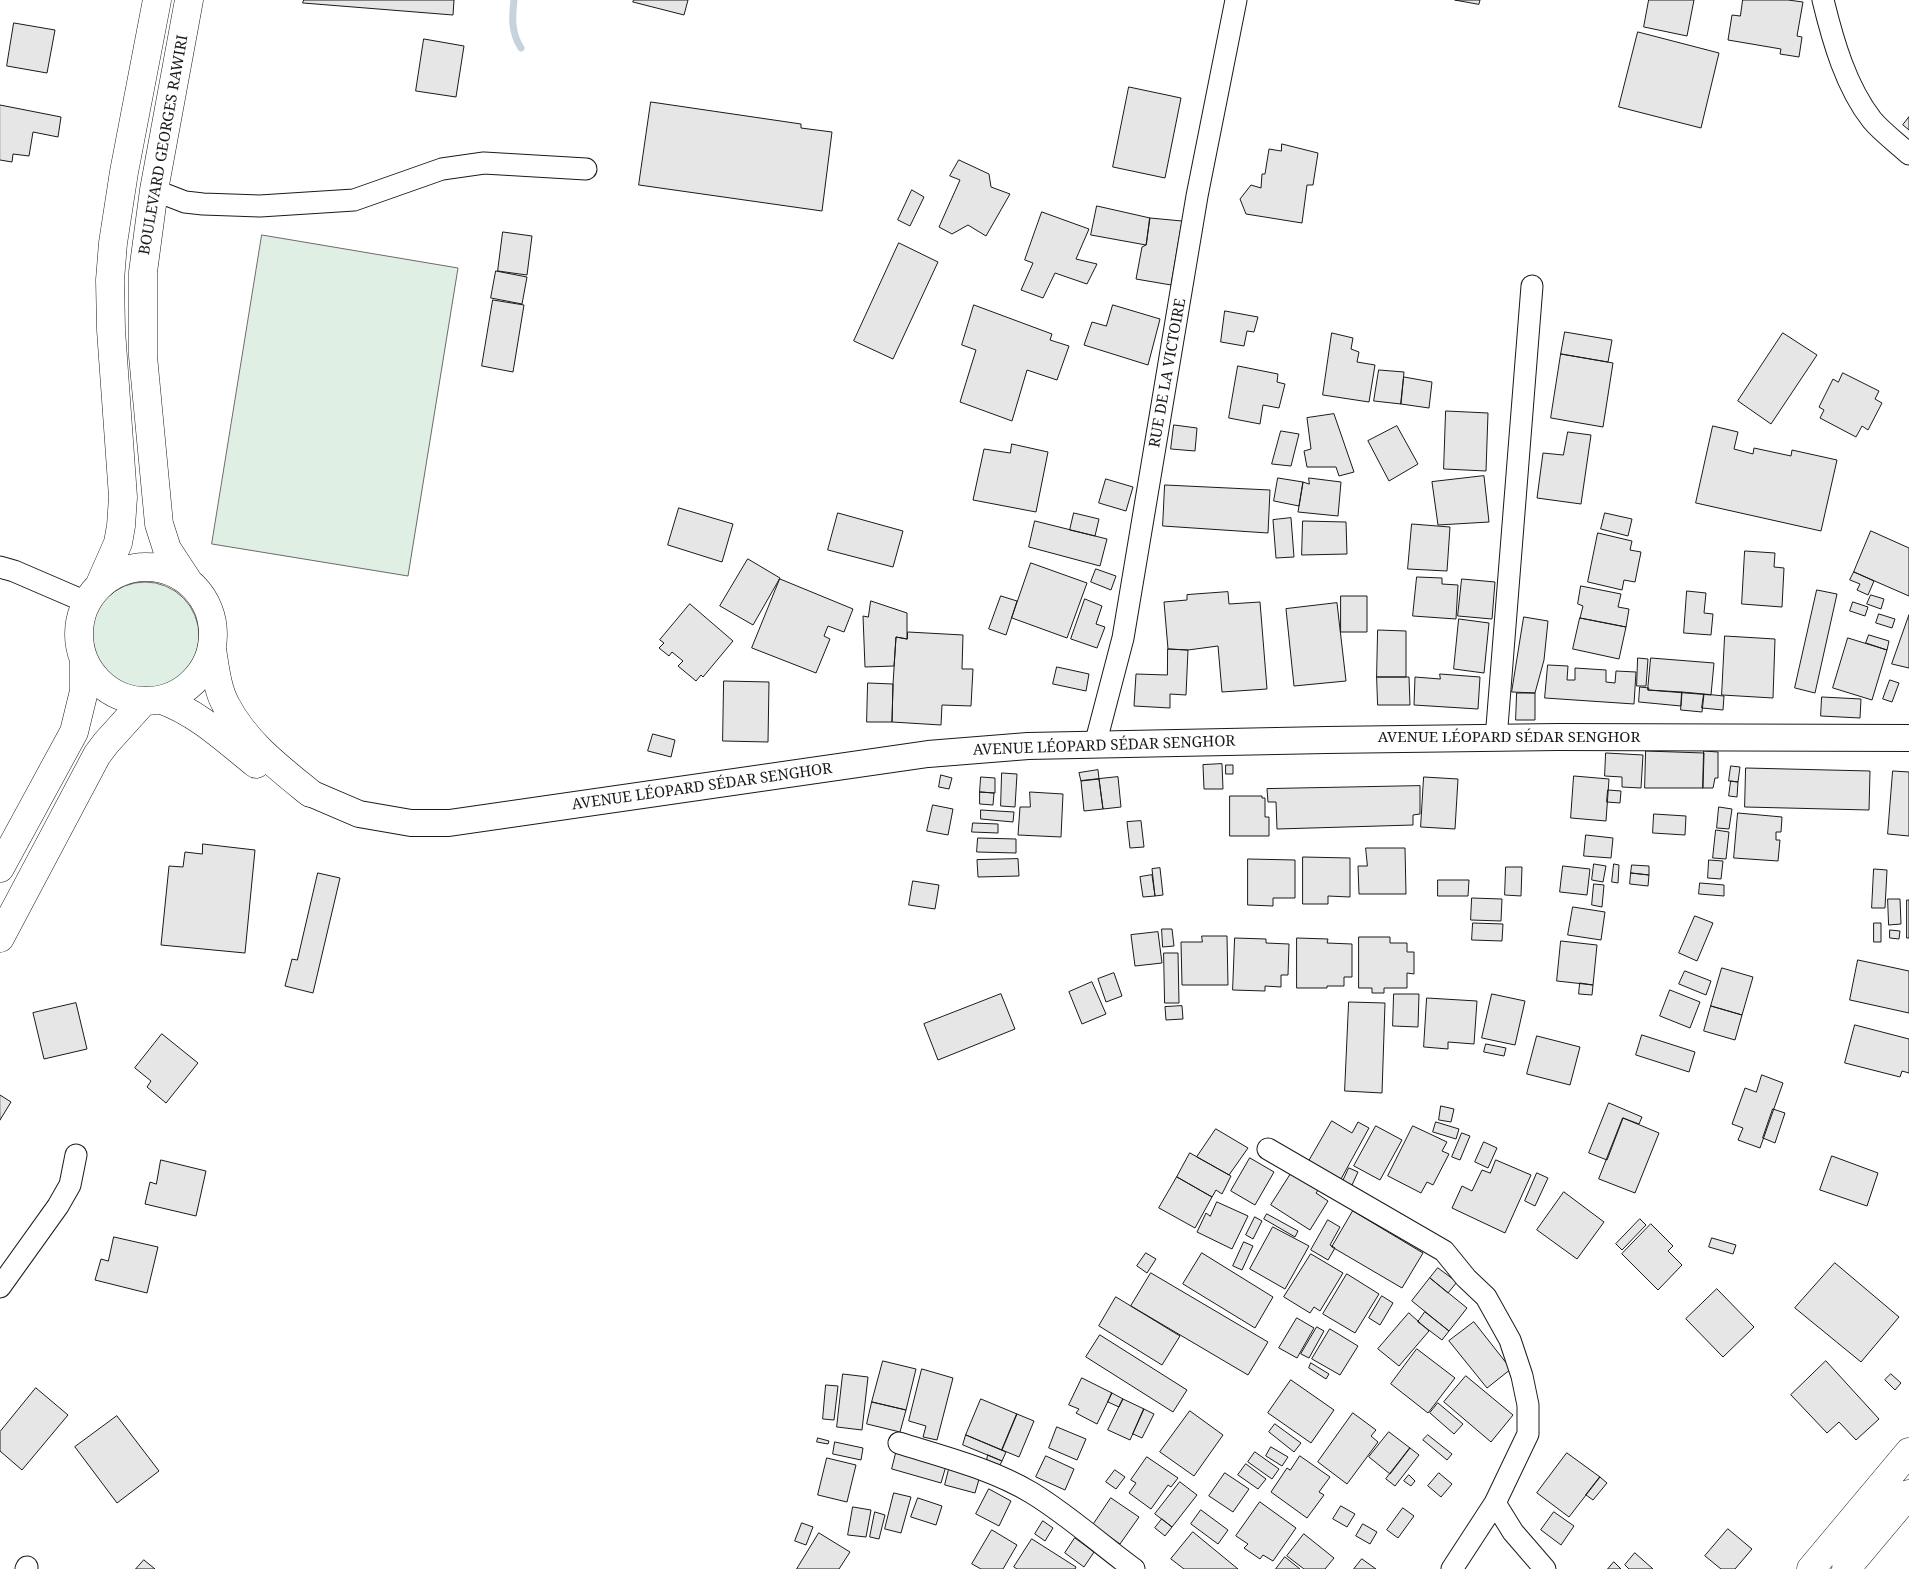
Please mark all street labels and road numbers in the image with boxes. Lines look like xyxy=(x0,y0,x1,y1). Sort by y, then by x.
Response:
street label: BOULEVARD GEORGES RAWIRI xyxy=(136,34,192,256)
street label: RUE DE LA VICTOIRE xyxy=(1146,297,1190,449)
street label: AVENUE LÉOPARD SÉDAR SENGHOR xyxy=(1378,729,1640,747)
street label: AVENUE LÉOPARD SÉDAR SENGHOR xyxy=(972,732,1236,760)
street label: AVENUE LÉOPARD SÉDAR SENGHOR xyxy=(571,760,833,814)

